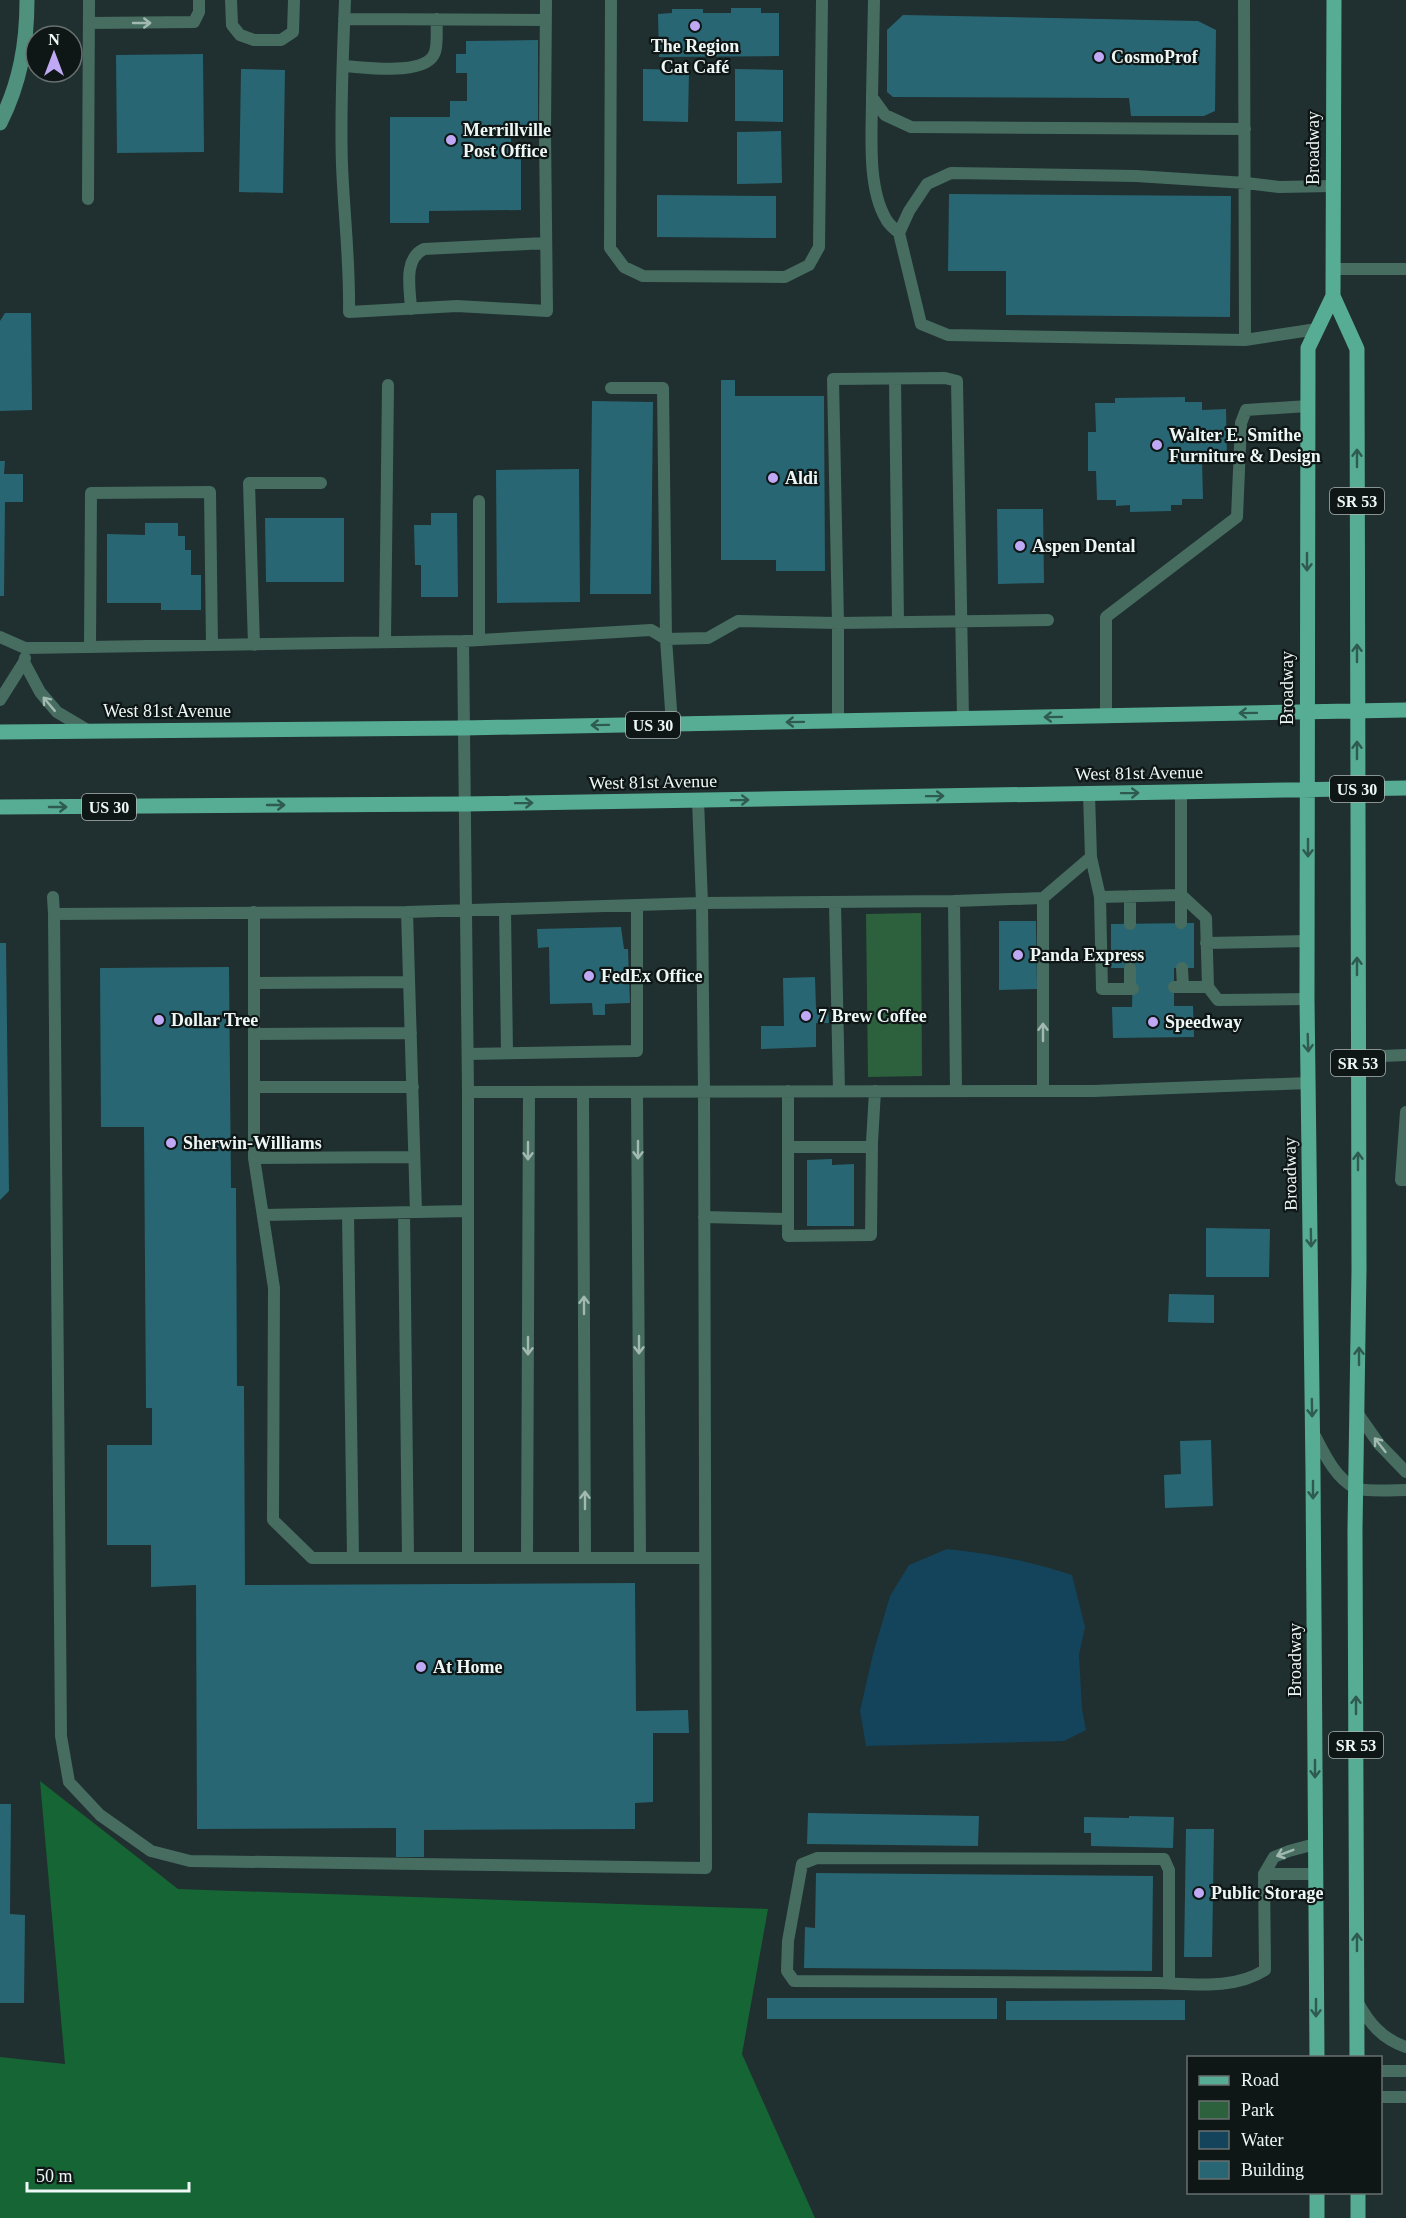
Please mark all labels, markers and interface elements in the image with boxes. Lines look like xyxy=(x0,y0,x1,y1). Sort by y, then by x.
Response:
one-way arrow xyxy=(131,17,151,29)
marker: The Region Cat Café xyxy=(688,19,702,33)
north arrow xyxy=(24,24,84,84)
text: N xyxy=(48,31,60,48)
place label: The Region Cat Café xyxy=(651,36,739,77)
place label: CosmoProf xyxy=(1111,47,1199,67)
marker: CosmoProf xyxy=(1092,50,1106,64)
street label: Broadway xyxy=(1303,111,1323,185)
place label: Merrillville Post Office xyxy=(463,120,551,161)
marker: Merrillville Post Office xyxy=(444,133,458,147)
place label: Walter E. Smithe Furniture & Design xyxy=(1169,425,1321,466)
marker: Walter E. Smithe Furniture & Design xyxy=(1150,438,1164,452)
one-way arrow xyxy=(1351,448,1363,468)
place label: Aldi xyxy=(785,468,818,488)
marker: Aldi xyxy=(766,471,780,485)
road number: SR 53 xyxy=(1330,488,1384,514)
place label: Aspen Dental xyxy=(1032,536,1136,556)
marker: Aspen Dental xyxy=(1013,539,1027,553)
one-way arrow xyxy=(1301,551,1313,571)
one-way arrow xyxy=(1351,643,1363,663)
street label: Broadway xyxy=(1277,651,1297,725)
one-way arrow xyxy=(43,696,56,712)
street label: West 81st Avenue xyxy=(103,701,231,721)
one-way arrow xyxy=(1238,707,1258,719)
one-way arrow xyxy=(1043,711,1063,722)
road number: US 30 xyxy=(626,712,680,738)
one-way arrow xyxy=(785,716,805,728)
one-way arrow xyxy=(590,720,610,731)
one-way arrow xyxy=(1351,740,1363,760)
street label: West 81st Avenue xyxy=(1075,762,1203,784)
street label: West 81st Avenue xyxy=(589,771,717,793)
road number: US 30 xyxy=(1330,776,1384,802)
one-way arrow xyxy=(1119,787,1139,799)
one-way arrow xyxy=(924,791,944,802)
road number: US 30 xyxy=(82,794,136,820)
one-way arrow xyxy=(729,794,749,805)
one-way arrow xyxy=(513,797,533,809)
one-way arrow xyxy=(266,799,286,811)
one-way arrow xyxy=(48,801,68,813)
one-way arrow xyxy=(1302,838,1314,858)
place label: Panda Express xyxy=(1030,945,1144,965)
marker: Panda Express xyxy=(1011,948,1025,962)
one-way arrow xyxy=(1351,956,1363,976)
place label: FedEx Office xyxy=(601,966,702,986)
marker: FedEx Office xyxy=(582,969,596,983)
place label: 7 Brew Coffee xyxy=(818,1006,927,1026)
marker: 7 Brew Coffee xyxy=(799,1009,813,1023)
place label: Dollar Tree xyxy=(171,1010,258,1030)
place label: Speedway xyxy=(1165,1012,1242,1032)
marker: Dollar Tree xyxy=(152,1013,166,1027)
marker: Speedway xyxy=(1146,1015,1160,1029)
one-way arrow xyxy=(1037,1023,1049,1043)
one-way arrow xyxy=(1302,1033,1314,1053)
road number: SR 53 xyxy=(1331,1050,1385,1076)
place label: Sherwin-Williams xyxy=(183,1133,322,1153)
marker: Sherwin-Williams xyxy=(164,1136,178,1150)
street label: Broadway xyxy=(1279,1137,1301,1211)
one-way arrow xyxy=(522,1140,534,1160)
one-way arrow xyxy=(632,1140,644,1160)
one-way arrow xyxy=(1353,1151,1364,1171)
one-way arrow xyxy=(1305,1228,1316,1248)
one-way arrow xyxy=(578,1295,590,1315)
one-way arrow xyxy=(522,1335,534,1355)
one-way arrow xyxy=(633,1335,645,1355)
one-way arrow xyxy=(1353,1346,1365,1366)
one-way arrow xyxy=(1306,1397,1318,1417)
one-way arrow xyxy=(1374,1437,1387,1453)
one-way arrow xyxy=(1307,1479,1319,1499)
one-way arrow xyxy=(579,1490,591,1510)
street label: Broadway xyxy=(1285,1623,1305,1697)
place label: At Home xyxy=(433,1657,502,1677)
marker: At Home xyxy=(414,1660,428,1674)
one-way arrow xyxy=(1350,1696,1362,1716)
road number: SR 53 xyxy=(1329,1732,1383,1758)
one-way arrow xyxy=(1309,1758,1321,1778)
one-way arrow xyxy=(1276,1848,1295,1859)
place label: Public Storage xyxy=(1211,1883,1324,1903)
marker: Public Storage xyxy=(1192,1886,1206,1900)
one-way arrow xyxy=(1351,1933,1363,1953)
one-way arrow xyxy=(1311,1997,1322,2017)
legend xyxy=(1187,2056,1382,2194)
text: Road xyxy=(1241,2070,1279,2090)
text: Park xyxy=(1241,2100,1274,2120)
text: Water xyxy=(1241,2130,1284,2150)
scale bar xyxy=(27,2155,189,2193)
text: Building xyxy=(1241,2160,1304,2180)
text: 50 m xyxy=(36,2166,73,2186)

